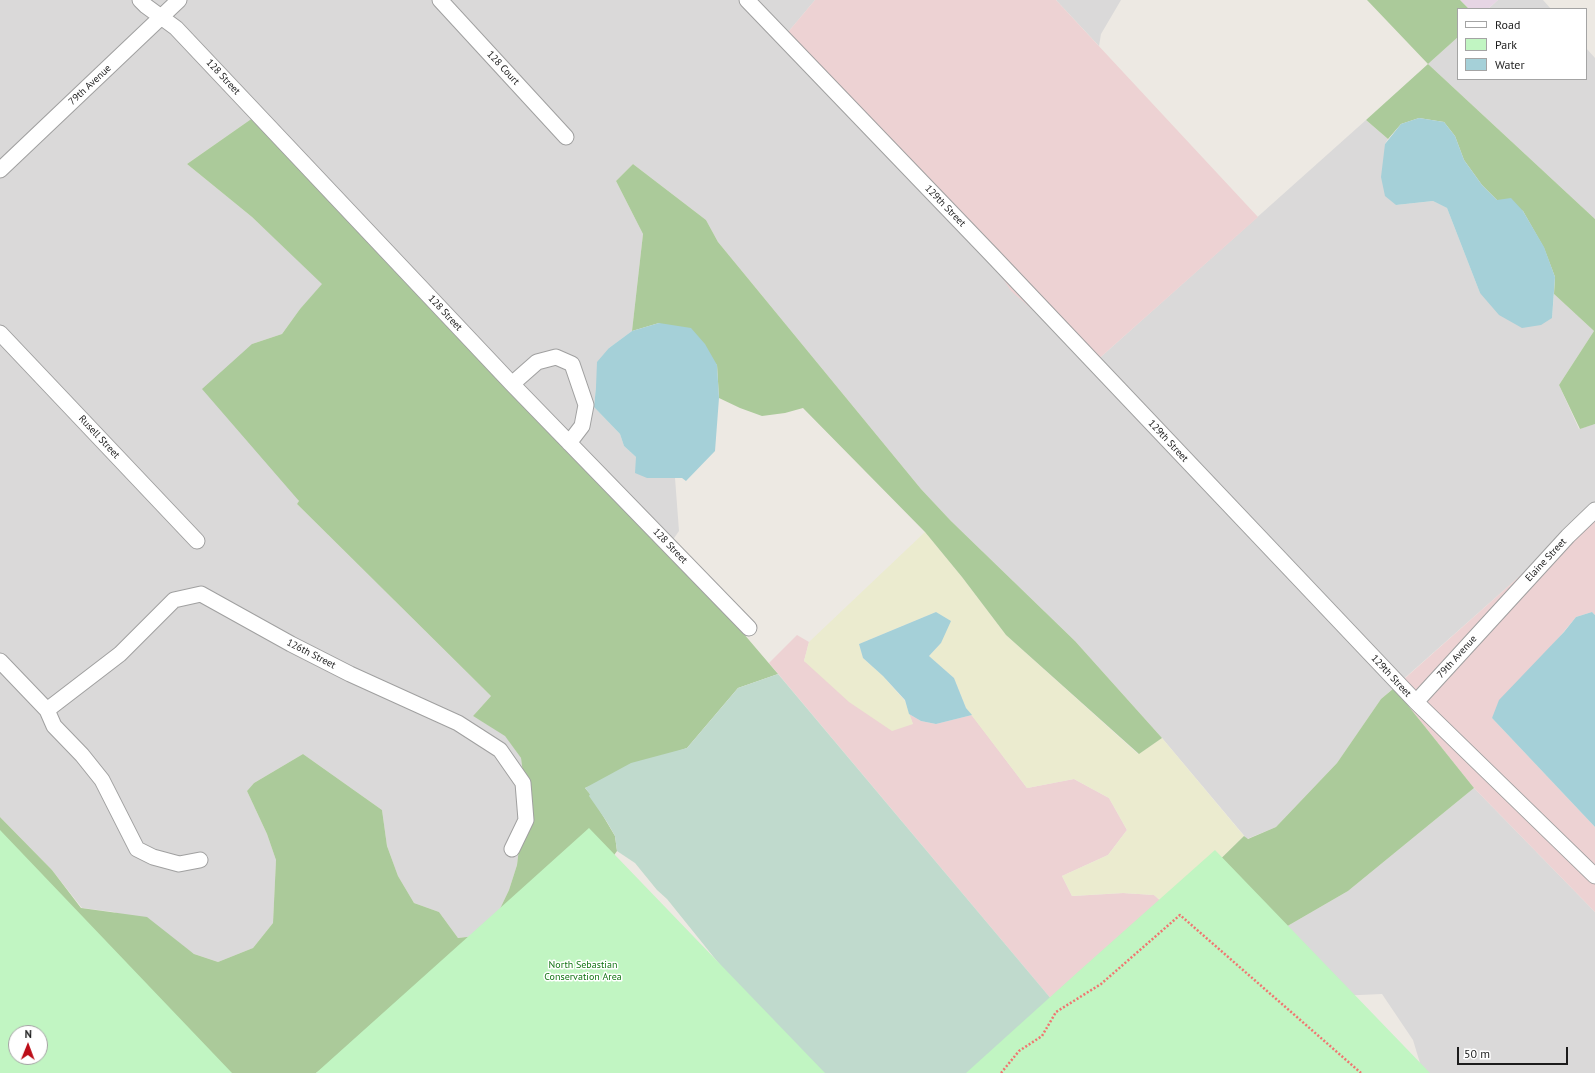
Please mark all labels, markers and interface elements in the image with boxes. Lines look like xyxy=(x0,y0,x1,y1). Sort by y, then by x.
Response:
legend xyxy=(1457,8,1587,80)
text: Road xyxy=(1495,17,1520,32)
text: Park xyxy=(1495,37,1517,52)
street label: 128 Court xyxy=(484,48,522,88)
street label: 128 Street xyxy=(203,57,243,97)
text: Water xyxy=(1495,57,1525,72)
street label: 79th Avenue xyxy=(66,62,114,108)
street label: 129th Street xyxy=(922,183,968,229)
street label: 128 Street xyxy=(425,293,465,333)
street label: Rusell Street xyxy=(76,413,122,461)
street label: 129th Street xyxy=(1145,417,1191,465)
street label: 128 Street xyxy=(650,526,690,566)
street label: Elaine Street xyxy=(1523,536,1569,584)
street label: 79th Avenue xyxy=(1435,633,1479,681)
street label: 126th Street xyxy=(284,637,338,671)
street label: 129th Street xyxy=(1368,652,1414,700)
park label: North Sebastian Conservation Area xyxy=(544,959,622,982)
north arrow xyxy=(8,1025,48,1065)
text: N xyxy=(24,1027,32,1041)
scale bar xyxy=(1459,1039,1570,1065)
text: 50 m xyxy=(1464,1046,1490,1061)

